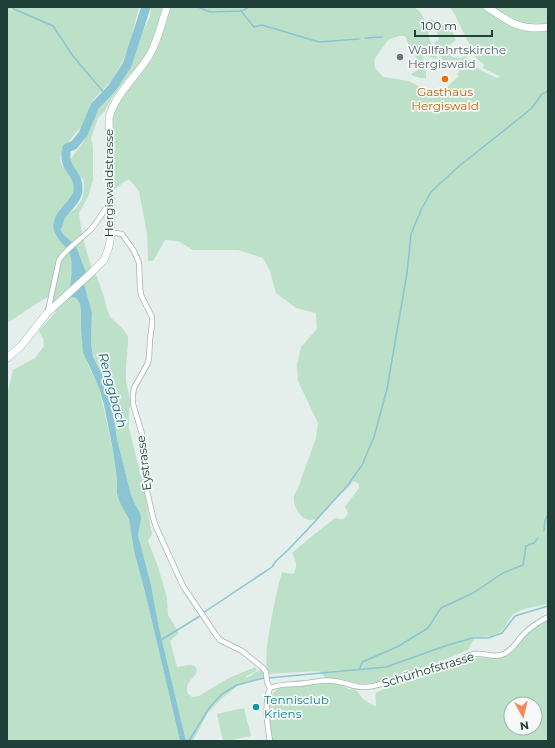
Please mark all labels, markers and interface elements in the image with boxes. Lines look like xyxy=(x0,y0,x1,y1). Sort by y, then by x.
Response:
scale bar xyxy=(415,12,492,38)
text: 100 m xyxy=(421,18,457,33)
place label: Wallfahrtskirche Hergiswald xyxy=(408,42,506,71)
marker: Wallfahrtskirche Hergiswald xyxy=(395,52,405,62)
marker: Gasthaus Hergiswald xyxy=(440,74,450,84)
place label: Gasthaus Hergiswald xyxy=(411,84,479,113)
street label: Hergiswaldstrasse xyxy=(101,129,116,237)
water label: Renggbach xyxy=(95,351,131,429)
street label: Eystrasse xyxy=(133,435,154,492)
street label: Schürhofstrasse xyxy=(380,648,476,691)
place label: Tennisclub Kriens xyxy=(264,692,329,721)
north arrow xyxy=(503,696,543,736)
marker: Tennisclub Kriens xyxy=(251,702,261,712)
text: N xyxy=(519,718,530,733)

